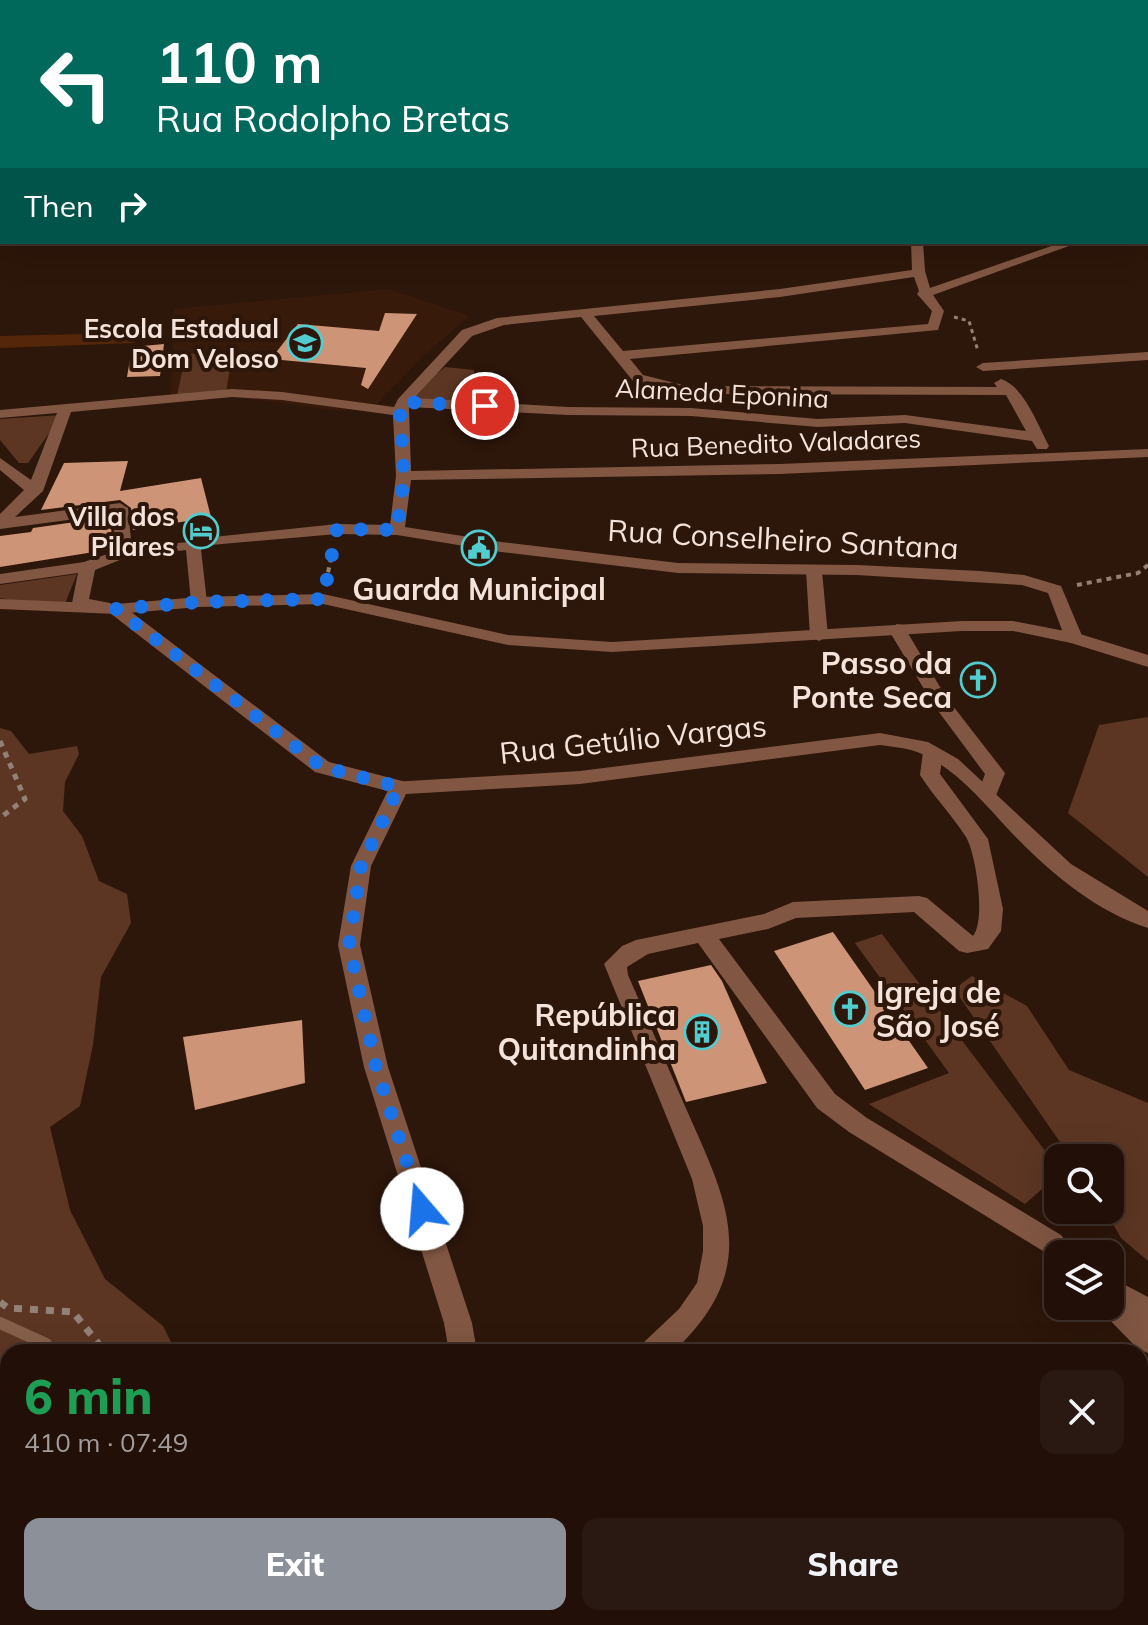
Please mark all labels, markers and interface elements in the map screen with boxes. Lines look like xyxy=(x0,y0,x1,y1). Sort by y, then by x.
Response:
text: 110 m xyxy=(156,27,323,97)
icon: left xyxy=(24,32,128,136)
text: Rua Rodolpho Bretas xyxy=(156,96,510,141)
icon: right xyxy=(110,184,154,228)
text: Then xyxy=(24,187,94,225)
place label: Escola Estadual Dom Veloso xyxy=(84,312,279,375)
school or university icon: Escola Estadual Dom Veloso xyxy=(286,324,324,362)
street label: Alameda Eponina xyxy=(614,371,830,415)
pin xyxy=(451,372,519,440)
icon: arrive xyxy=(463,384,507,428)
street label: Rua Benedito Valadares xyxy=(630,421,922,465)
place label: Villa dos Pilares xyxy=(67,500,175,563)
street label: Rua Conselheiro Santana xyxy=(607,511,959,567)
hotel icon: Villa dos Pilares xyxy=(182,512,220,550)
public building icon: Guarda Municipal xyxy=(460,529,498,567)
place label: Guarda Municipal xyxy=(352,570,606,608)
place label: Passo da Ponte Seca xyxy=(792,644,952,716)
church icon: Passo da Ponte Seca xyxy=(959,661,997,699)
street label: Rua Getúlio Vargas xyxy=(498,706,768,772)
place label: Igreja de São José xyxy=(876,973,1001,1045)
church icon: Igreja de São José xyxy=(831,990,869,1028)
place label: República Quitandinha xyxy=(497,996,676,1068)
building icon: República Quitandinha xyxy=(683,1013,721,1051)
map controls xyxy=(1044,1144,1124,1320)
button: search xyxy=(1044,1144,1124,1224)
position arrow xyxy=(380,1167,464,1251)
button: layers xyxy=(1044,1240,1124,1320)
text: 6 min xyxy=(24,1366,153,1426)
button: close xyxy=(1040,1370,1124,1454)
text: 410 m · 07:49 xyxy=(24,1426,188,1459)
button: Exit xyxy=(24,1518,566,1610)
button: Share xyxy=(582,1518,1124,1610)

